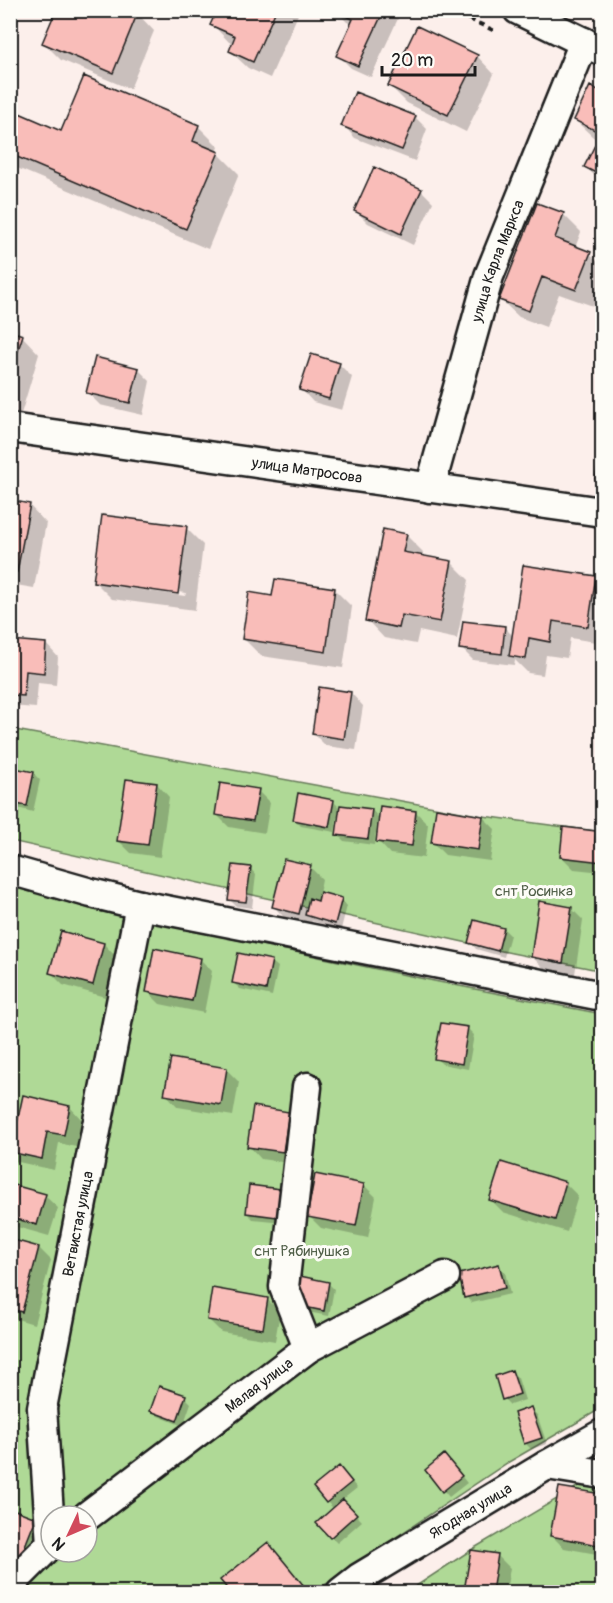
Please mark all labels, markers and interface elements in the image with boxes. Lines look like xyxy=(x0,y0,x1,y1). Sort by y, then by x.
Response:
scale bar xyxy=(382,39,475,77)
text: 20 m xyxy=(391,49,433,72)
street label: улица Карла Маркса xyxy=(467,197,528,325)
street label: улица Матросова xyxy=(250,453,363,487)
park label: снт Росинка xyxy=(495,882,573,901)
street label: Ветвистая улица xyxy=(58,1169,97,1278)
park label: снт Рябинушка xyxy=(255,1242,349,1261)
street label: Малая улица xyxy=(221,1353,297,1417)
street label: Ягодная улица xyxy=(426,1479,515,1543)
north arrow xyxy=(39,1504,99,1564)
text: N xyxy=(48,1533,70,1555)

